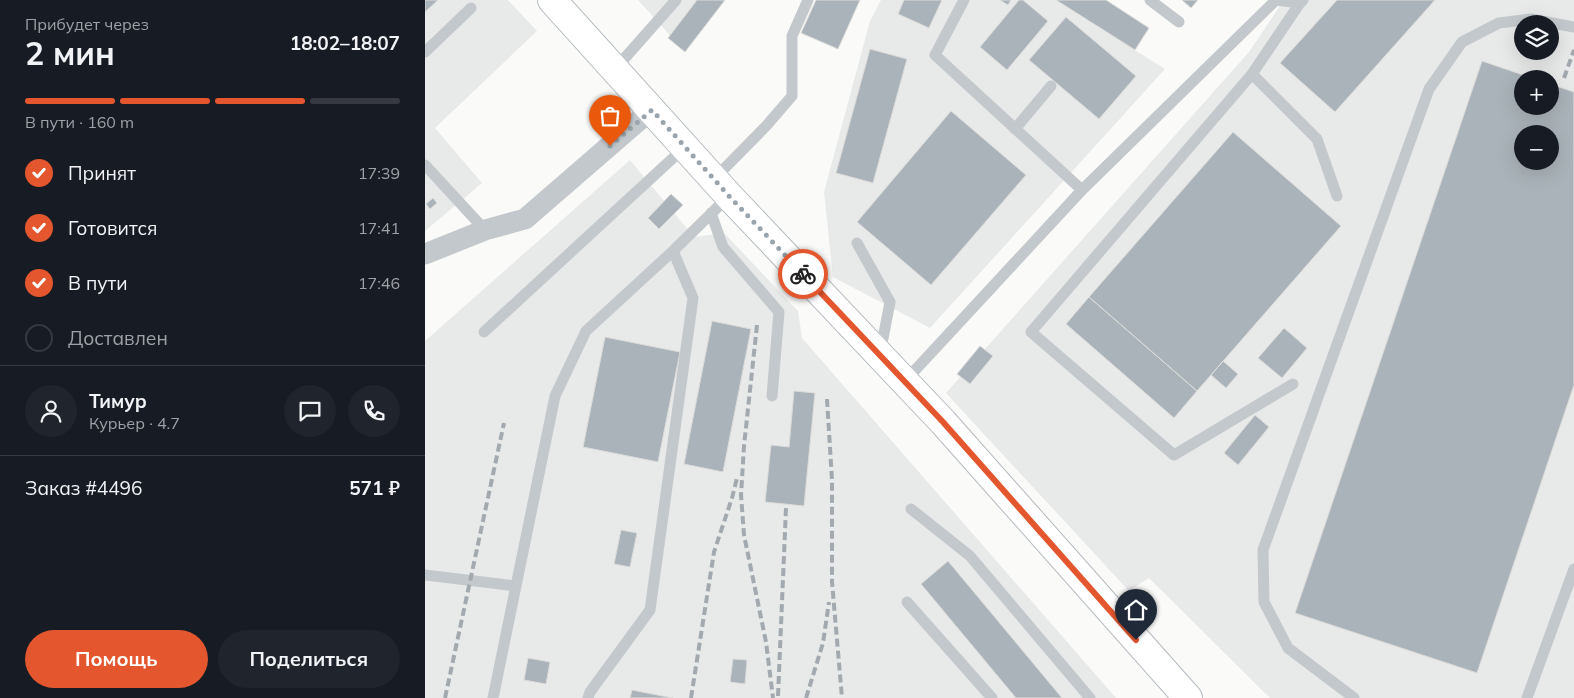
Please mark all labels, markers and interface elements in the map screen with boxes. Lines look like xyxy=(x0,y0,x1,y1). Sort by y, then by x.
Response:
text: Прибудет через xyxy=(25,14,149,34)
map controls xyxy=(1514,15,1559,170)
button: layers xyxy=(1514,15,1559,60)
text: 18:02–18:07 xyxy=(290,31,400,55)
text: 2 мин xyxy=(25,33,115,73)
button: + xyxy=(1514,70,1559,115)
pin xyxy=(589,95,631,146)
icon: bag xyxy=(596,102,624,130)
text: В пути · 160 m xyxy=(25,112,134,132)
button: − xyxy=(1514,125,1559,170)
icon: check xyxy=(25,159,53,187)
text: Принят xyxy=(68,161,136,185)
text: 17:39 xyxy=(358,163,400,183)
icon: check xyxy=(25,214,53,242)
text: Готовится xyxy=(68,216,158,240)
text: 17:41 xyxy=(358,218,400,238)
courier xyxy=(778,249,828,299)
icon: bike xyxy=(789,260,817,288)
icon: check xyxy=(25,269,53,297)
text: В пути xyxy=(68,271,127,295)
text: 17:46 xyxy=(358,273,400,293)
text: Доставлен xyxy=(68,326,168,350)
button: person xyxy=(25,385,77,437)
button: chat xyxy=(284,385,336,437)
button: phone xyxy=(348,385,400,437)
text: Тимур xyxy=(89,389,147,413)
text: Курьер · 4.7 xyxy=(89,413,180,433)
text: Заказ #4496 xyxy=(25,476,142,500)
text: 571 ₽ xyxy=(349,476,400,500)
pin xyxy=(1115,589,1157,640)
icon: home xyxy=(1122,596,1150,624)
button: Помощь xyxy=(25,630,208,688)
button: Поделиться xyxy=(218,630,400,688)

